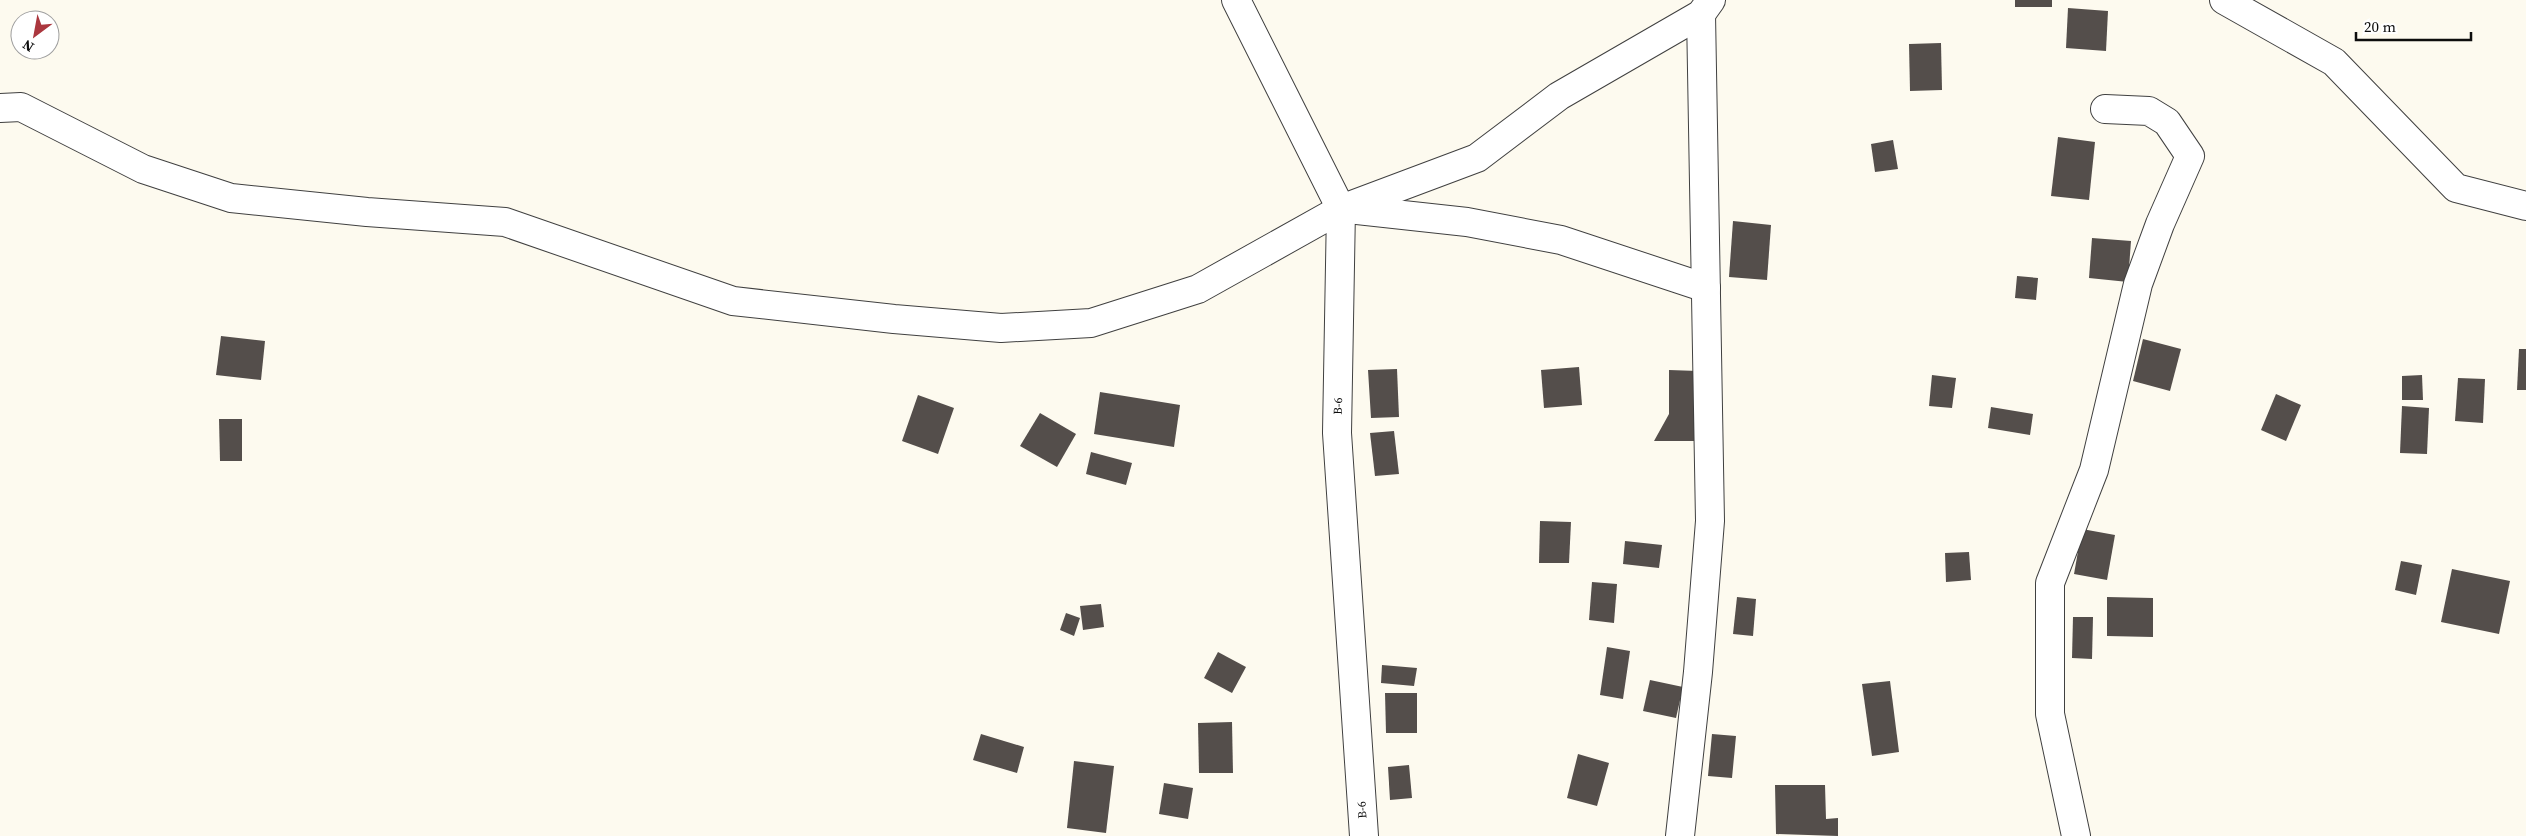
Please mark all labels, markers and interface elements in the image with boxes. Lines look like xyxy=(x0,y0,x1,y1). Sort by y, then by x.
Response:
north arrow xyxy=(10,10,60,60)
scale bar xyxy=(2356,10,2471,42)
text: 20 m xyxy=(2364,16,2396,37)
text: N xyxy=(18,35,38,57)
street label: B-6 xyxy=(1330,397,1346,415)
street label: B-6 xyxy=(1353,801,1371,819)

